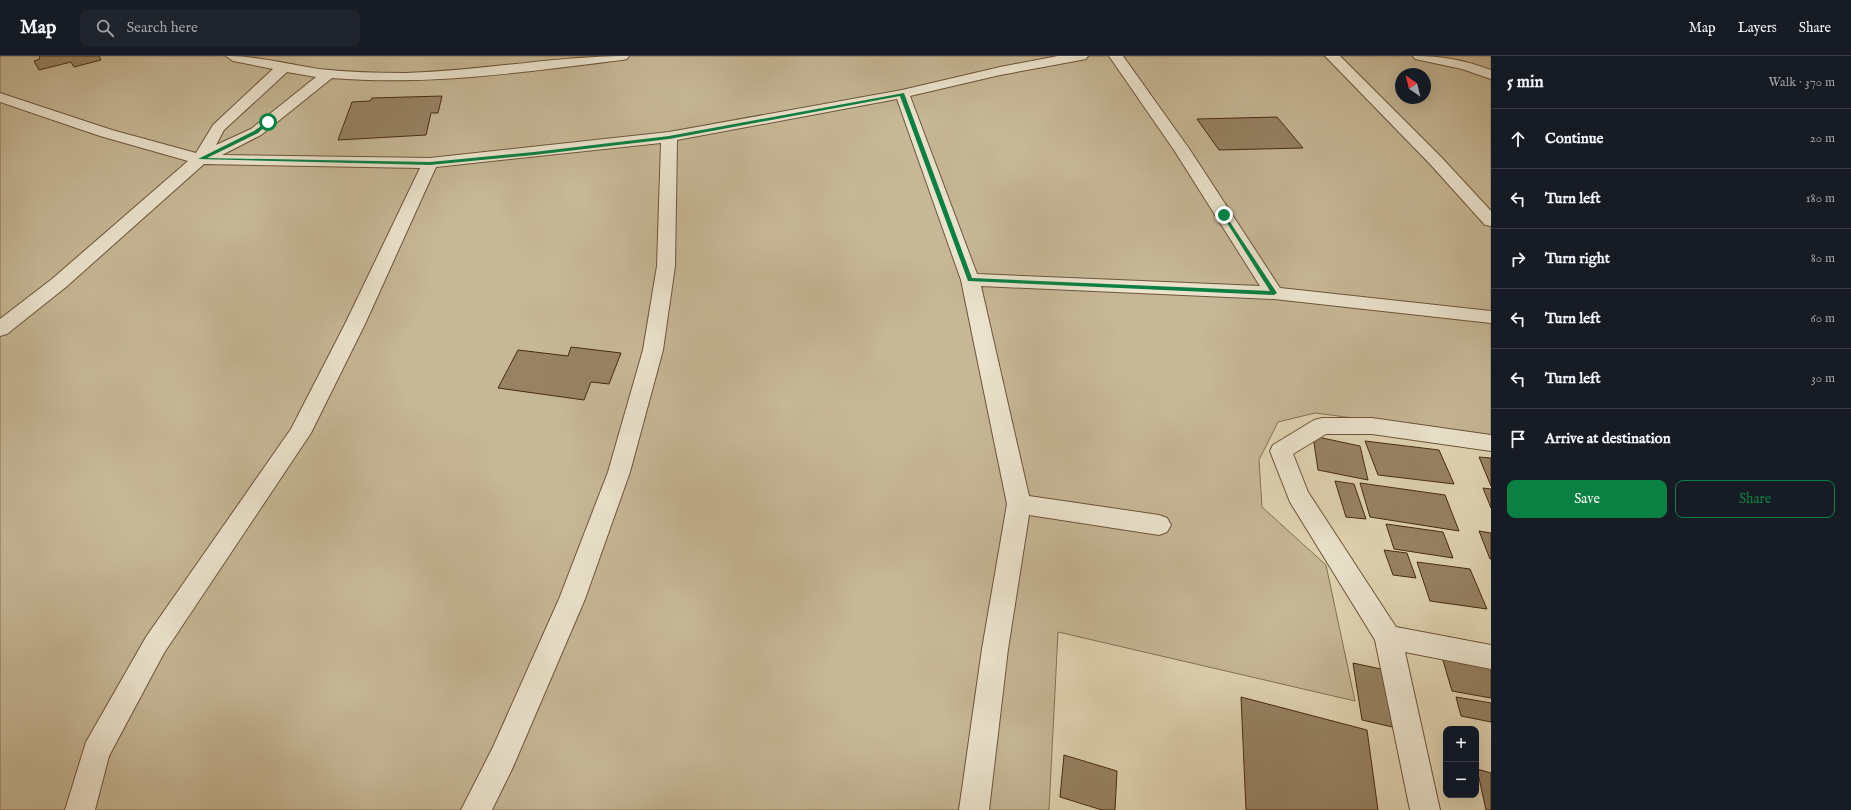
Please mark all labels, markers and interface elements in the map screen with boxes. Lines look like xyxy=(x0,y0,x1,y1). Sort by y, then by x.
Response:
search box xyxy=(80,10,360,46)
text: Map xyxy=(20,16,56,40)
icon: search xyxy=(94,17,116,39)
text: Search here xyxy=(126,18,198,37)
text: Map xyxy=(1689,19,1716,37)
text: Layers xyxy=(1738,19,1777,37)
text: Share xyxy=(1799,19,1831,37)
north arrow xyxy=(1395,68,1431,104)
text: 5 min xyxy=(1507,72,1544,93)
text: Walk · 370 m xyxy=(1769,74,1835,91)
route start xyxy=(259,113,277,131)
icon: ahead xyxy=(1507,128,1529,150)
text: Continue xyxy=(1545,129,1603,148)
text: 20 m xyxy=(1810,130,1835,147)
icon: left xyxy=(1507,188,1529,210)
text: Turn left xyxy=(1545,189,1601,208)
text: 180 m xyxy=(1806,190,1835,207)
route end xyxy=(1215,206,1233,224)
icon: right xyxy=(1507,248,1529,270)
text: Turn right xyxy=(1545,249,1610,268)
text: 80 m xyxy=(1811,250,1835,267)
icon: left xyxy=(1507,308,1529,330)
text: Turn left xyxy=(1545,309,1601,328)
text: 60 m xyxy=(1810,310,1835,327)
icon: left xyxy=(1507,368,1529,390)
text: Turn left xyxy=(1545,369,1601,388)
text: 30 m xyxy=(1811,370,1835,387)
icon: arrive xyxy=(1507,428,1529,450)
text: Arrive at destination xyxy=(1545,429,1671,448)
button: Save xyxy=(1507,480,1667,518)
button: Share xyxy=(1675,480,1835,518)
map controls xyxy=(1443,726,1479,798)
button: + xyxy=(1443,726,1479,762)
button: − xyxy=(1443,762,1479,798)

